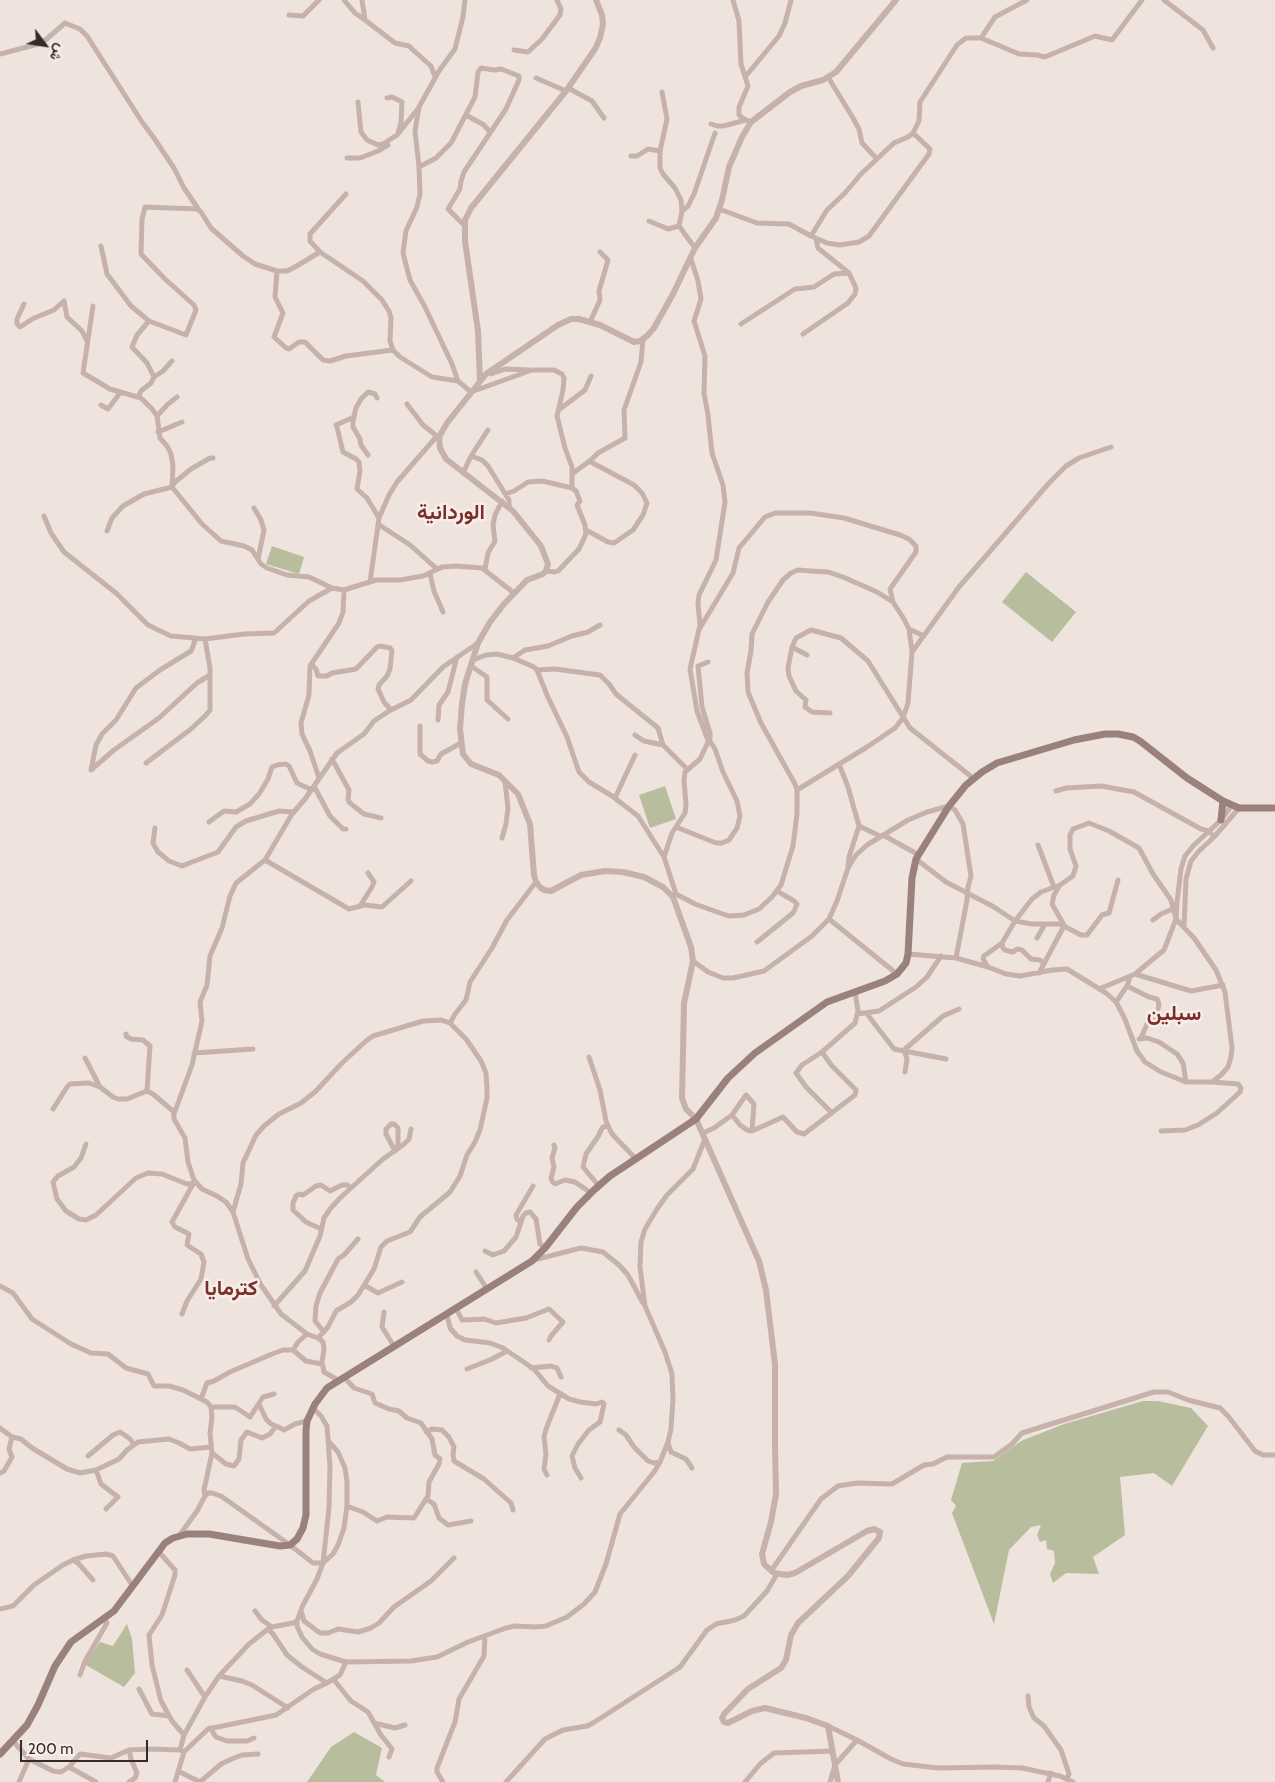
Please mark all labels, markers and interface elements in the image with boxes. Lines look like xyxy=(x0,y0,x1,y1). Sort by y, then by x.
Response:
north arrow xyxy=(20,20,70,70)
text: ش xyxy=(46,41,70,65)
district label: الوردانية xyxy=(417,500,485,526)
district label: سبلين xyxy=(1147,1001,1201,1027)
district label: كترمايا xyxy=(204,1276,258,1302)
scale bar xyxy=(22,1730,150,1762)
text: 200 m xyxy=(28,1740,73,1758)

